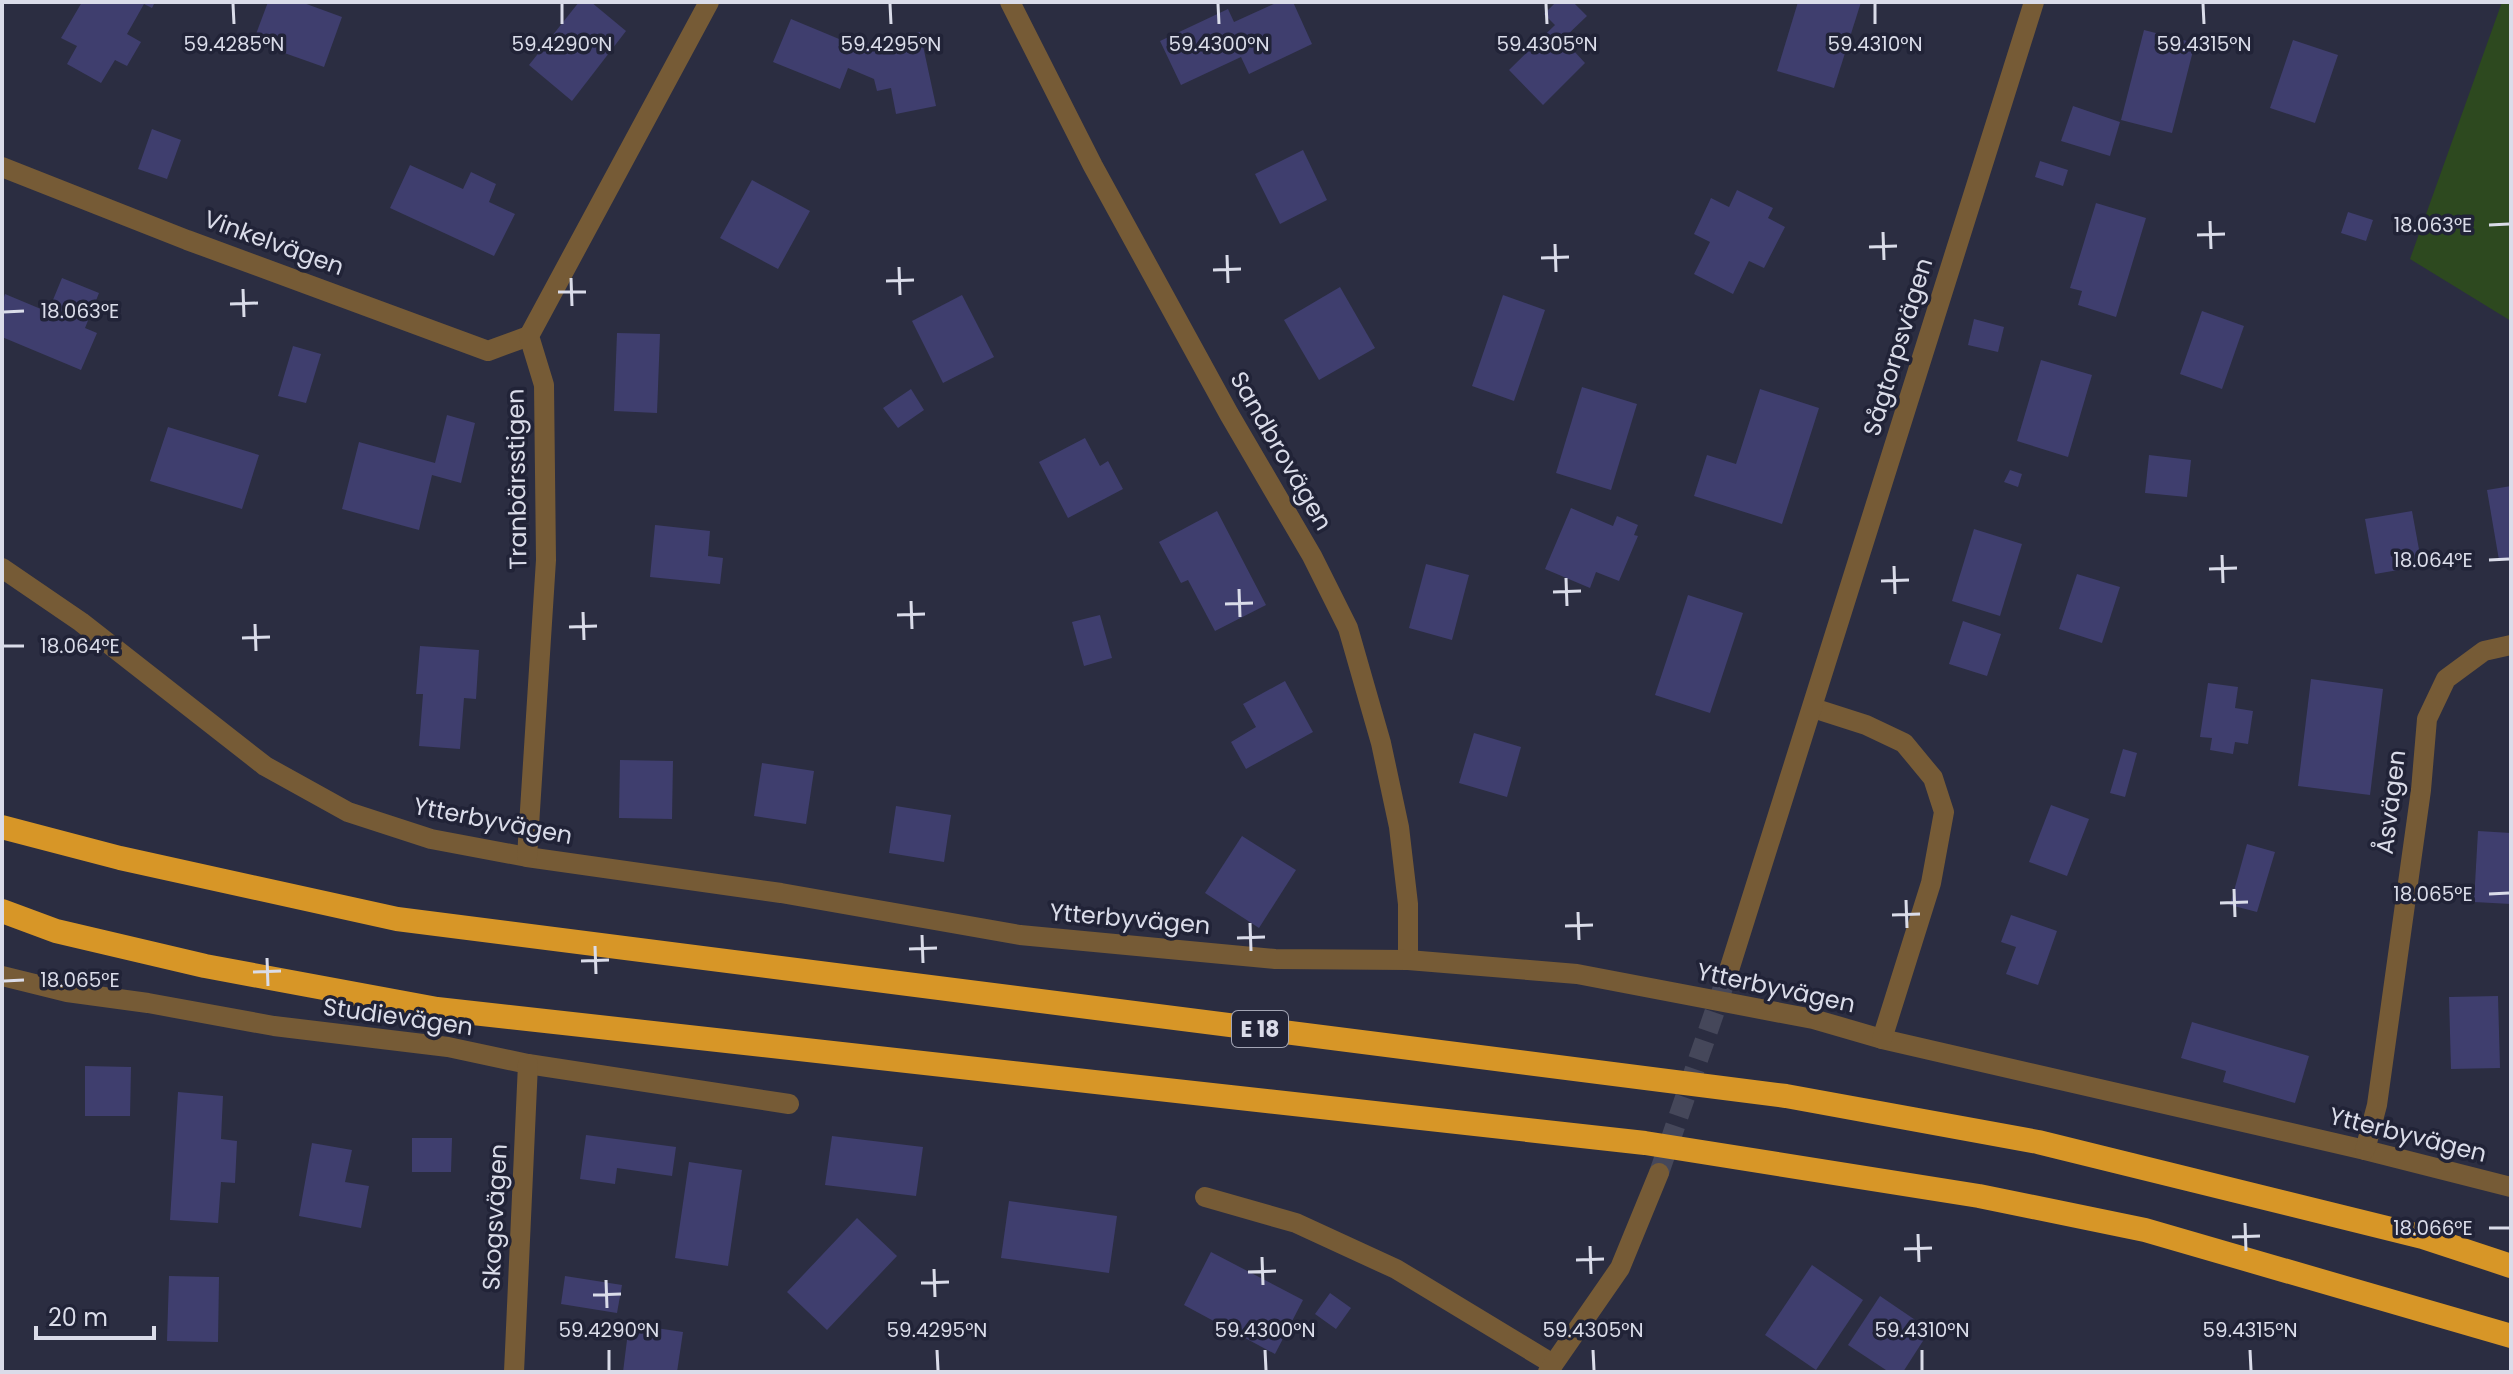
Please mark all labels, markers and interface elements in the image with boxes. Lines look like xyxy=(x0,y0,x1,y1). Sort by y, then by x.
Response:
text: 59.4285°N xyxy=(184,30,284,58)
text: 59.4290°N xyxy=(512,30,612,58)
text: 59.4295°N xyxy=(841,30,941,58)
text: 59.4300°N xyxy=(1168,30,1270,58)
text: 59.4305°N xyxy=(1496,30,1598,58)
text: 59.4310°N xyxy=(1828,30,1922,58)
text: 59.4315°N xyxy=(2157,30,2251,58)
street label: Vinkelvägen xyxy=(200,202,349,283)
text: 18.063°E xyxy=(2394,211,2472,239)
street label: Sågtorpsvägen xyxy=(1855,254,1940,440)
text: 18.063°E xyxy=(41,297,119,325)
street label: Sandbrovägen xyxy=(1222,365,1340,536)
street label: Tranbärsstigen xyxy=(498,388,535,570)
text: 18.064°E xyxy=(2393,546,2473,574)
text: 18.064°E xyxy=(40,632,120,660)
street label: Åsvägen xyxy=(2368,748,2413,856)
street label: Ytterbyvägen xyxy=(411,789,575,852)
text: 18.065°E xyxy=(2393,880,2473,908)
street label: Ytterbyvägen xyxy=(1048,895,1212,942)
street label: Ytterbyvägen xyxy=(1694,955,1858,1020)
text: 18.065°E xyxy=(40,966,120,994)
street label: Studievägen xyxy=(321,990,475,1043)
road number: E 18 xyxy=(1232,1011,1288,1047)
street label: Ytterbyvägen xyxy=(2326,1099,2490,1170)
street label: Skogsvägen xyxy=(474,1143,515,1291)
text: 18.066°E xyxy=(2393,1214,2473,1242)
scale bar xyxy=(36,1290,154,1340)
text: 20 m xyxy=(48,1301,108,1334)
text: 59.4290°N xyxy=(559,1316,659,1344)
text: 59.4295°N xyxy=(887,1316,987,1344)
text: 59.4300°N xyxy=(1214,1316,1316,1344)
text: 59.4305°N xyxy=(1542,1316,1644,1344)
text: 59.4310°N xyxy=(1875,1316,1969,1344)
text: 59.4315°N xyxy=(2203,1316,2297,1344)

